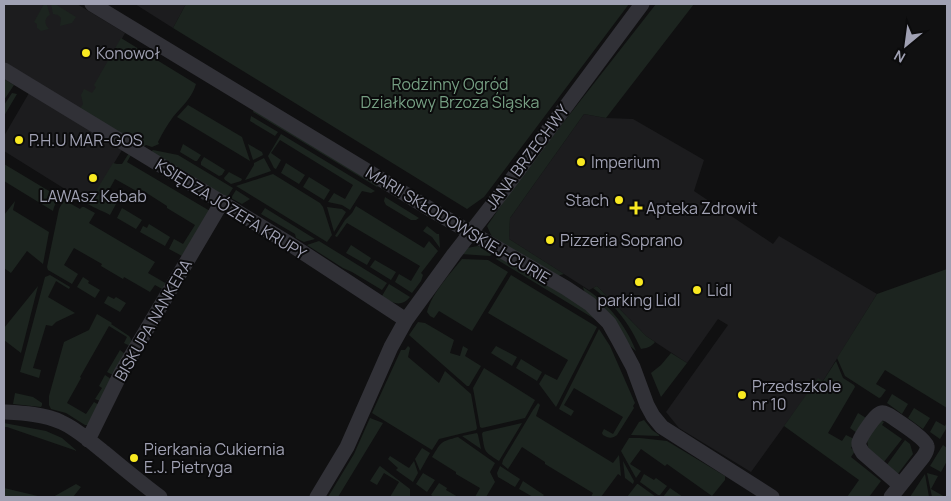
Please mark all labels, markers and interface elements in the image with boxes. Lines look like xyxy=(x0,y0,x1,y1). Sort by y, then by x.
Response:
north arrow xyxy=(881,20,931,70)
place label: Konowoł xyxy=(96,42,160,64)
text: N xyxy=(890,46,908,68)
marker: Konowoł xyxy=(80,47,92,59)
park label: Rodzinny Ogród Działkowy Brzoza Śląska xyxy=(361,73,539,113)
street label: JANA BRZECHWY xyxy=(480,100,574,214)
place label: P.H.U MAR-GOS xyxy=(29,129,143,151)
marker: P.H.U MAR-GOS xyxy=(13,134,25,146)
place label: Imperium xyxy=(591,151,660,173)
street label: KSIĘDZA JÓZEFA KRUPY xyxy=(151,154,311,264)
marker: Imperium xyxy=(575,156,587,168)
street label: MARII SKŁODOWSKIEJ-CURIE xyxy=(362,161,554,289)
marker: LAWAsz Kebab xyxy=(87,172,99,184)
place label: LAWAsz Kebab xyxy=(39,185,147,207)
place label: Stach xyxy=(565,189,609,211)
marker: Stach xyxy=(613,194,625,206)
place label: Apteka Zdrowit xyxy=(646,197,758,219)
marker: Apteka Zdrowit xyxy=(630,202,642,214)
place label: Pizzeria Soprano xyxy=(560,229,683,251)
marker: Pizzeria Soprano xyxy=(544,234,556,246)
street label: BISKUPA NANKERA xyxy=(109,255,197,385)
marker: parking Lidl xyxy=(633,276,645,288)
place label: Lidl xyxy=(707,279,732,301)
marker: Lidl xyxy=(691,284,703,296)
place label: parking Lidl xyxy=(597,289,681,311)
place label: Przedszkole nr 10 xyxy=(752,375,841,415)
marker: Przedszkole nr 10 xyxy=(736,389,748,401)
place label: Pierkania Cukiernia E.J. Pietryga xyxy=(144,438,285,478)
marker: Pierkania Cukiernia E.J. Pietryga xyxy=(128,452,140,464)

